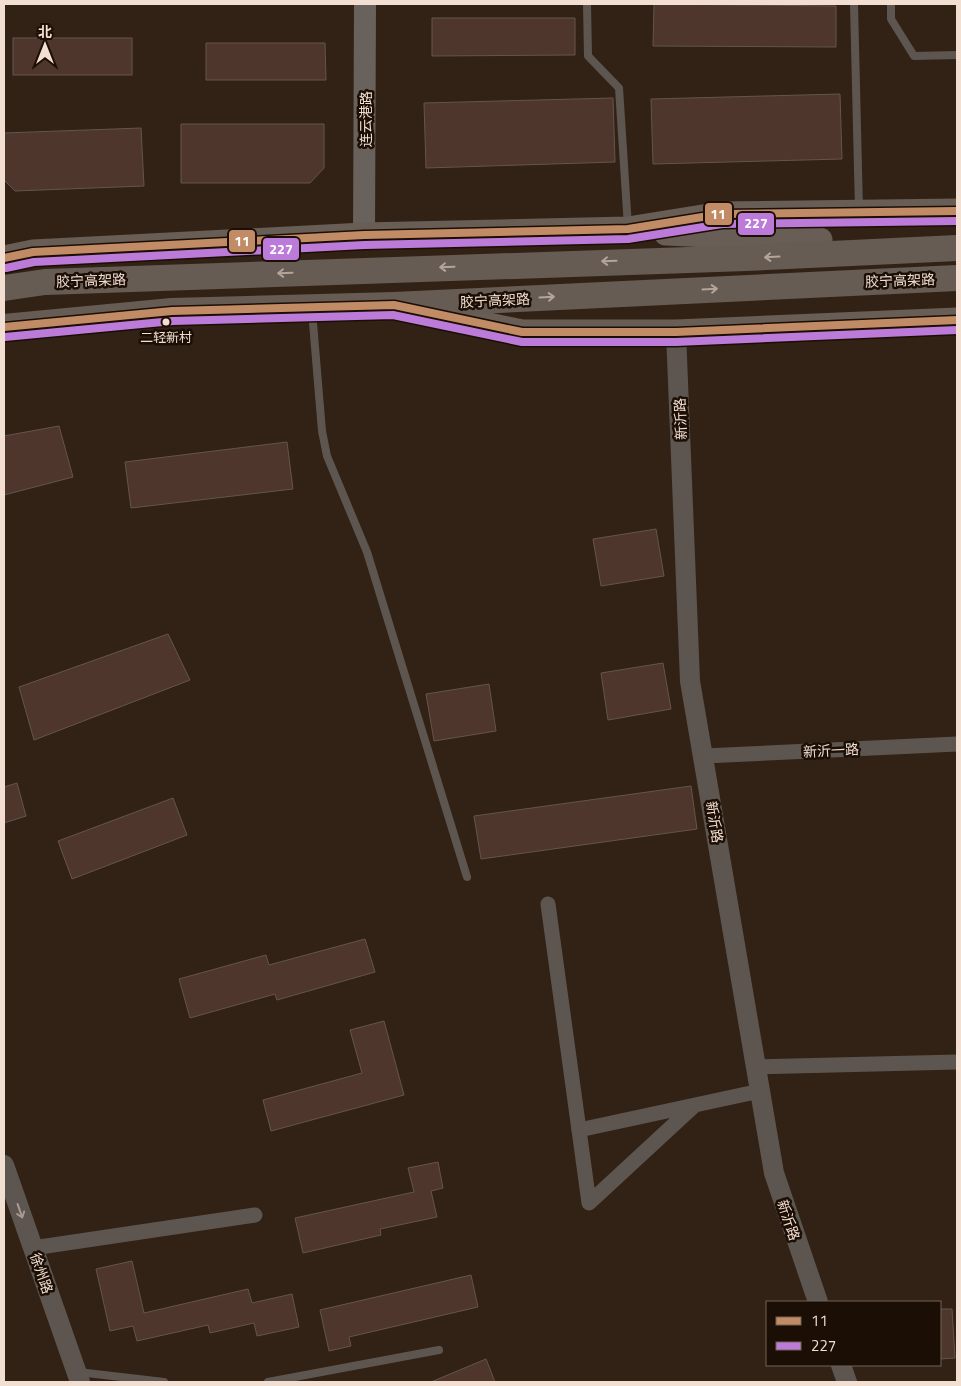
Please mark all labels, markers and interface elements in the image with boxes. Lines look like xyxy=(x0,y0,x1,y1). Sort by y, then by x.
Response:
north arrow xyxy=(20,20,70,70)
text: 北 xyxy=(38,21,52,42)
street label: 连云港路 xyxy=(355,91,376,147)
line badge: 11 xyxy=(704,202,733,226)
text: 11 xyxy=(710,203,726,224)
line badge: 227 xyxy=(737,212,775,236)
text: 227 xyxy=(744,212,768,233)
line badge: 11 xyxy=(228,229,256,253)
text: 11 xyxy=(234,230,250,251)
line badge: 227 xyxy=(262,237,300,261)
text: 227 xyxy=(269,238,293,259)
one-way arrow xyxy=(764,253,780,262)
one-way arrow xyxy=(602,257,618,266)
one-way arrow xyxy=(439,263,455,272)
street label: 胶宁高架路 xyxy=(56,268,126,292)
street label: 胶宁高架路 xyxy=(865,268,935,292)
one-way arrow xyxy=(277,269,293,278)
one-way arrow xyxy=(701,285,717,294)
street label: 胶宁高架路 xyxy=(459,288,531,312)
one-way arrow xyxy=(539,293,555,302)
marker: 二轻新村 xyxy=(161,317,171,327)
place label: 二轻新村 xyxy=(140,327,192,347)
street label: 新沂路 xyxy=(669,398,691,440)
street label: 新沂一路 xyxy=(802,738,860,762)
street label: 新沂路 xyxy=(701,800,729,844)
street label: 新沂路 xyxy=(773,1197,805,1243)
one-way arrow xyxy=(16,1202,25,1218)
street label: 徐州路 xyxy=(25,1250,59,1296)
legend xyxy=(766,1301,941,1366)
text: 11 xyxy=(811,1309,828,1332)
text: 227 xyxy=(811,1334,836,1357)

